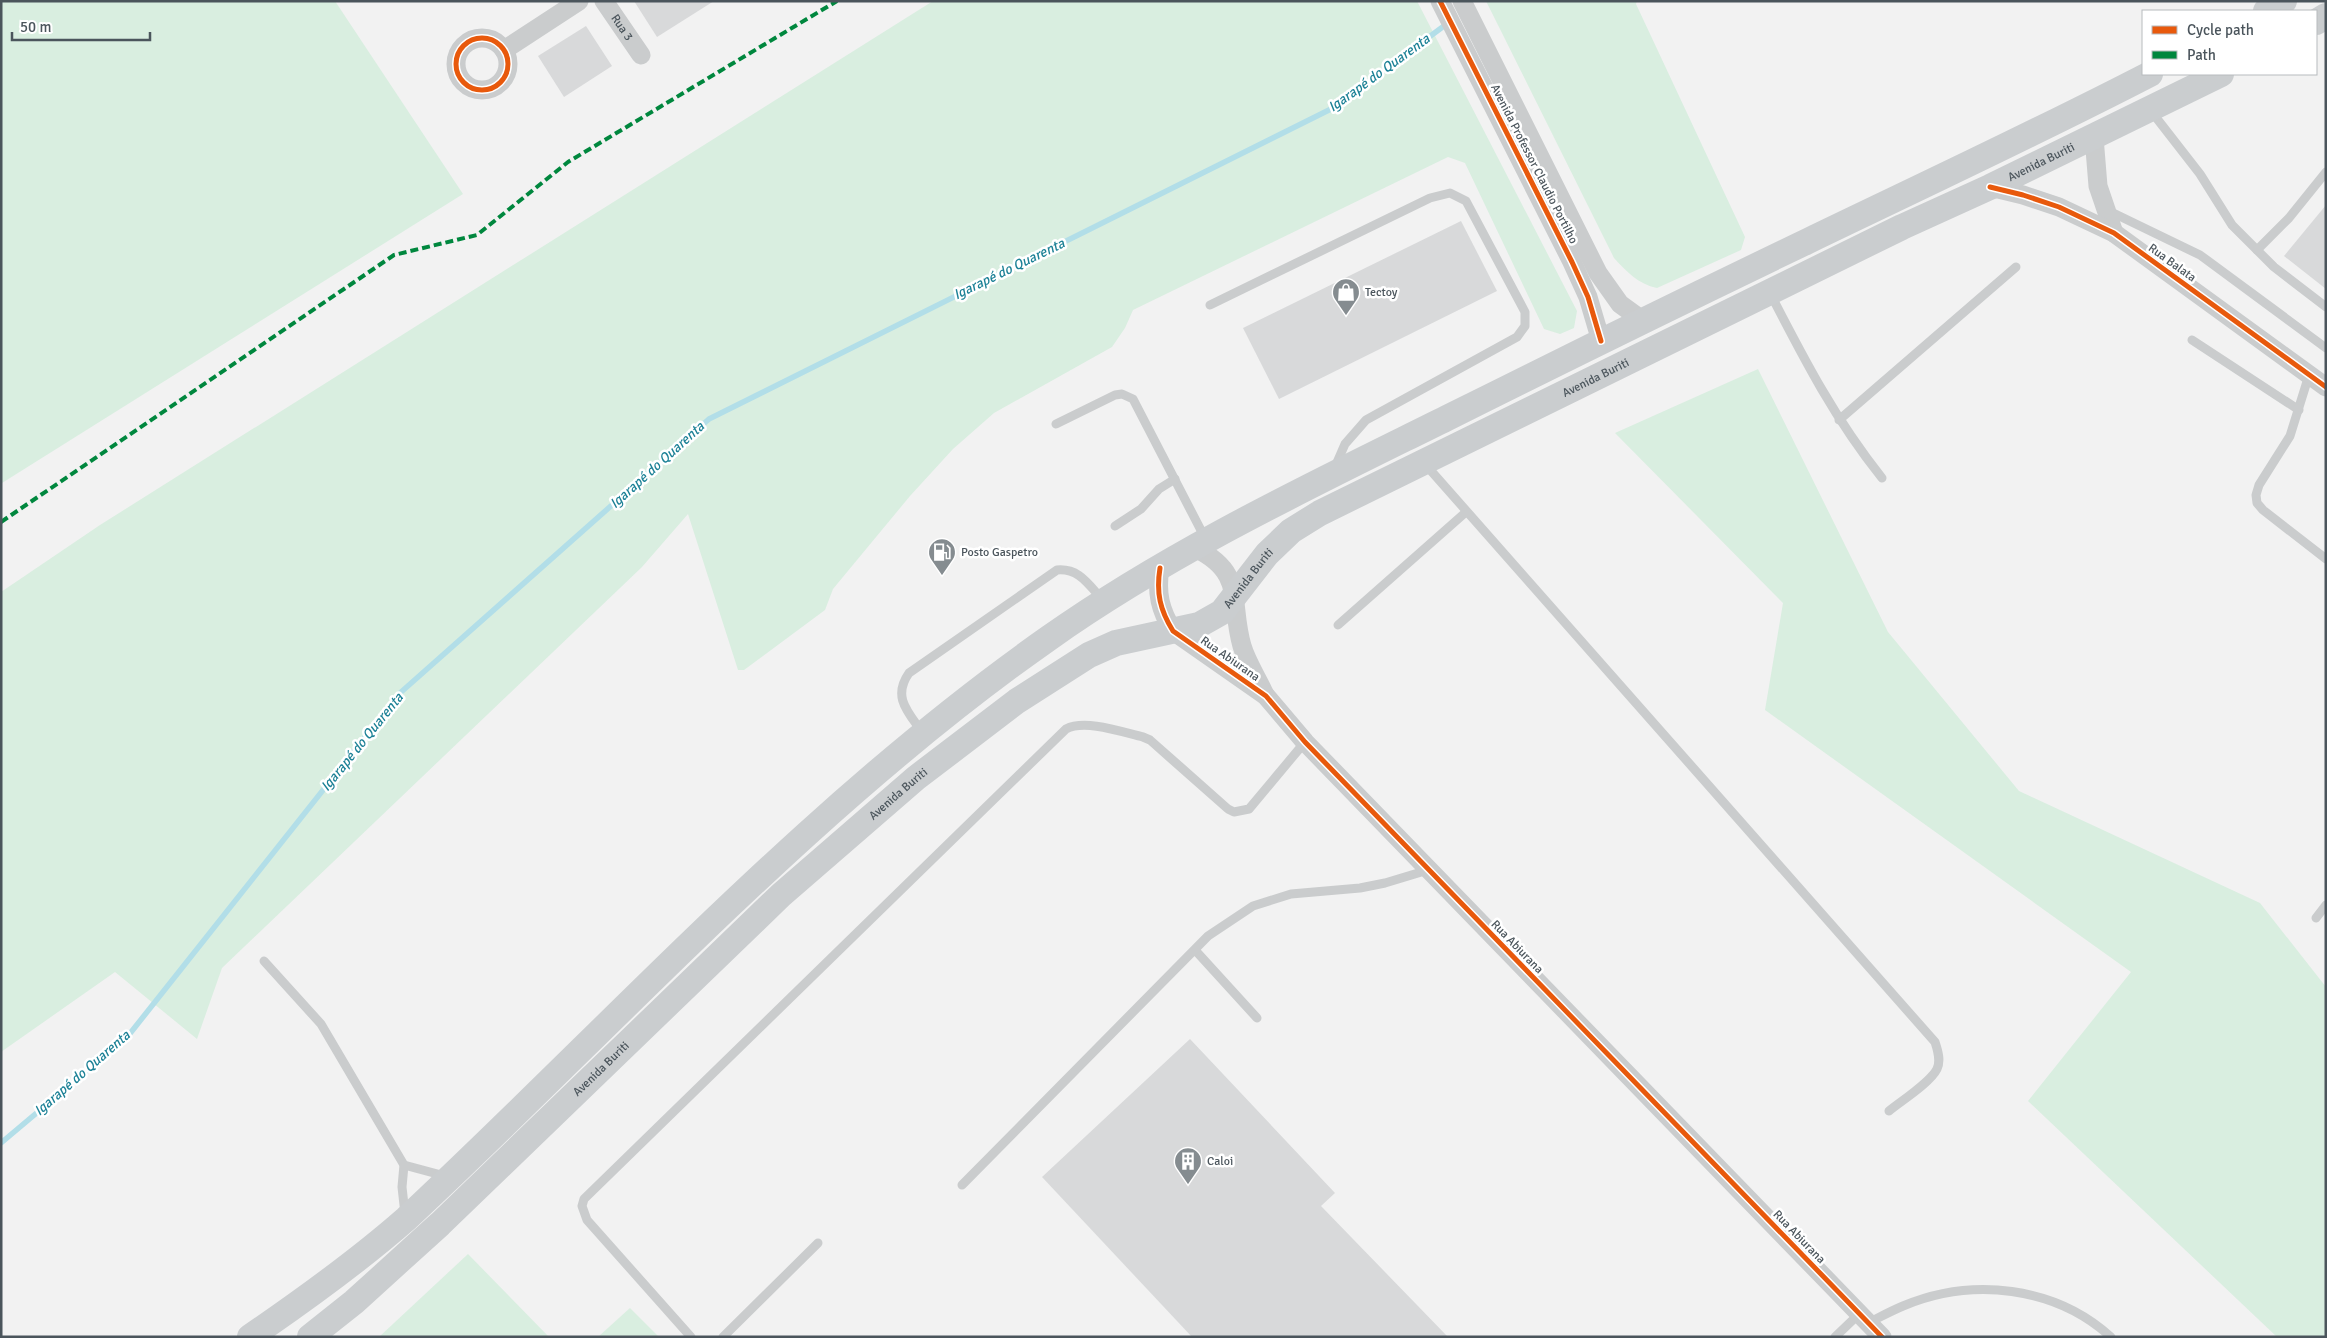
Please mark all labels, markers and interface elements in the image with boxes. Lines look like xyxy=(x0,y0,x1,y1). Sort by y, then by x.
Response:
scale bar xyxy=(12,10,150,42)
legend xyxy=(2142,10,2317,75)
street label: Rua 3 xyxy=(608,11,636,43)
text: 50 m xyxy=(20,18,51,36)
text: Cycle path xyxy=(2187,21,2254,39)
water label: Igarapé do Quarenta xyxy=(1325,30,1434,116)
text: Path xyxy=(2187,46,2216,64)
street label: Avenida Professor Claudio Portilho xyxy=(1487,82,1581,246)
street label: Avenida Buriti xyxy=(2005,139,2077,185)
water label: Igarapé do Quarenta xyxy=(951,234,1068,303)
street label: Rua Balata xyxy=(2145,241,2199,285)
shop icon: Tectoy xyxy=(1331,277,1361,316)
place label: Tectoy xyxy=(1365,285,1398,300)
street label: Avenida Buriti xyxy=(1560,355,1631,400)
water label: Igarapé do Quarenta xyxy=(606,417,708,512)
fuel station icon: Posto Gaspetro xyxy=(927,537,957,576)
place label: Posto Gaspetro xyxy=(961,545,1038,560)
street label: Avenida Buriti xyxy=(1220,545,1276,611)
street label: Rua Abiurana xyxy=(1198,633,1262,685)
water label: Igarapé do Quarenta xyxy=(317,689,407,795)
street label: Avenida Buriti xyxy=(866,764,930,823)
street label: Rua Abiurana xyxy=(1488,917,1546,977)
water label: Igarapé do Quarenta xyxy=(31,1026,134,1119)
street label: Avenida Buriti xyxy=(570,1038,632,1099)
building icon: Caloi xyxy=(1173,1146,1203,1185)
place label: Caloi xyxy=(1207,1154,1233,1169)
street label: Rua Abiurana xyxy=(1770,1207,1828,1267)

